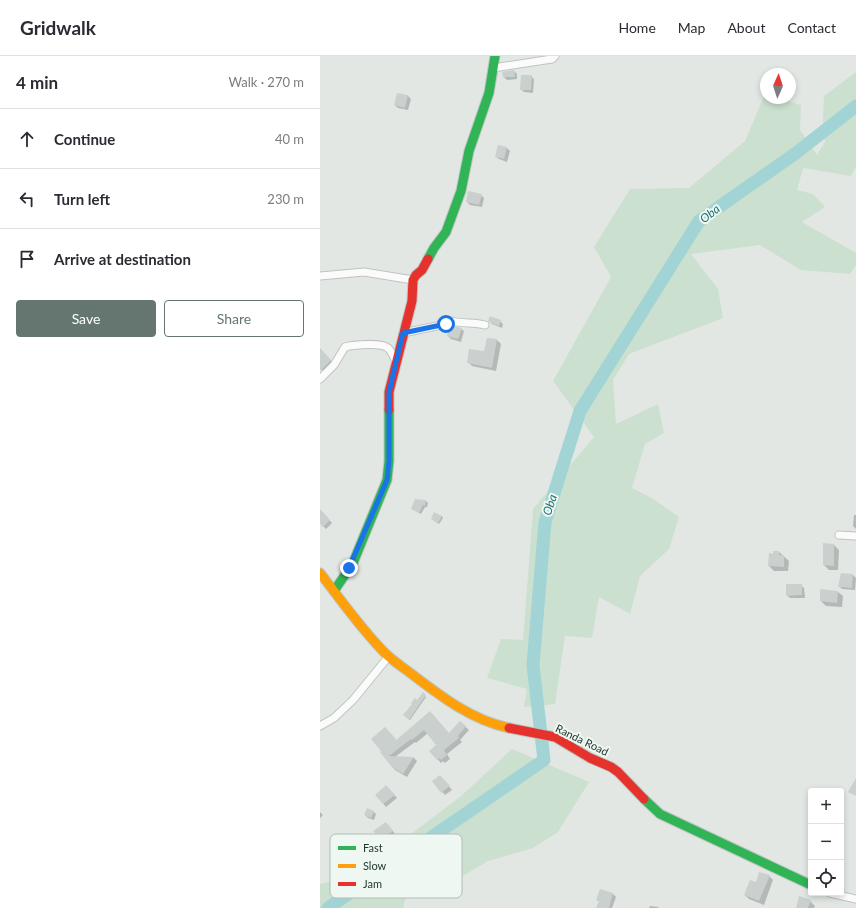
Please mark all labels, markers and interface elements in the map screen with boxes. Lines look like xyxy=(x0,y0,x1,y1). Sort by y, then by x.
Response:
text: Gridwalk xyxy=(20,16,96,39)
text: Home xyxy=(618,19,656,36)
text: Map xyxy=(678,19,705,36)
text: About xyxy=(727,19,765,36)
text: Contact xyxy=(787,19,836,36)
north arrow xyxy=(760,68,796,104)
text: 4 min xyxy=(16,72,58,93)
text: Walk · 270 m xyxy=(228,74,304,90)
icon: ahead xyxy=(16,128,38,150)
text: Continue xyxy=(54,130,115,148)
text: 40 m xyxy=(275,131,304,147)
icon: left xyxy=(16,188,38,210)
text: Turn left xyxy=(54,190,110,208)
text: 230 m xyxy=(267,191,304,207)
water label: Oba xyxy=(697,201,723,226)
icon: arrive xyxy=(16,248,38,270)
text: Arrive at destination xyxy=(54,250,191,268)
button: Save xyxy=(16,300,156,337)
button: Share xyxy=(164,300,304,337)
route start xyxy=(437,315,455,333)
water label: Oba xyxy=(539,492,560,517)
route end xyxy=(340,559,358,577)
street label: Randa Road xyxy=(554,721,611,758)
map controls xyxy=(808,788,844,896)
button: + xyxy=(808,788,844,824)
button: − xyxy=(808,824,844,860)
legend xyxy=(330,834,462,898)
text: Fast xyxy=(363,841,383,854)
text: Slow xyxy=(363,859,387,872)
button: locate xyxy=(808,860,844,896)
text: Jam xyxy=(363,877,382,890)

